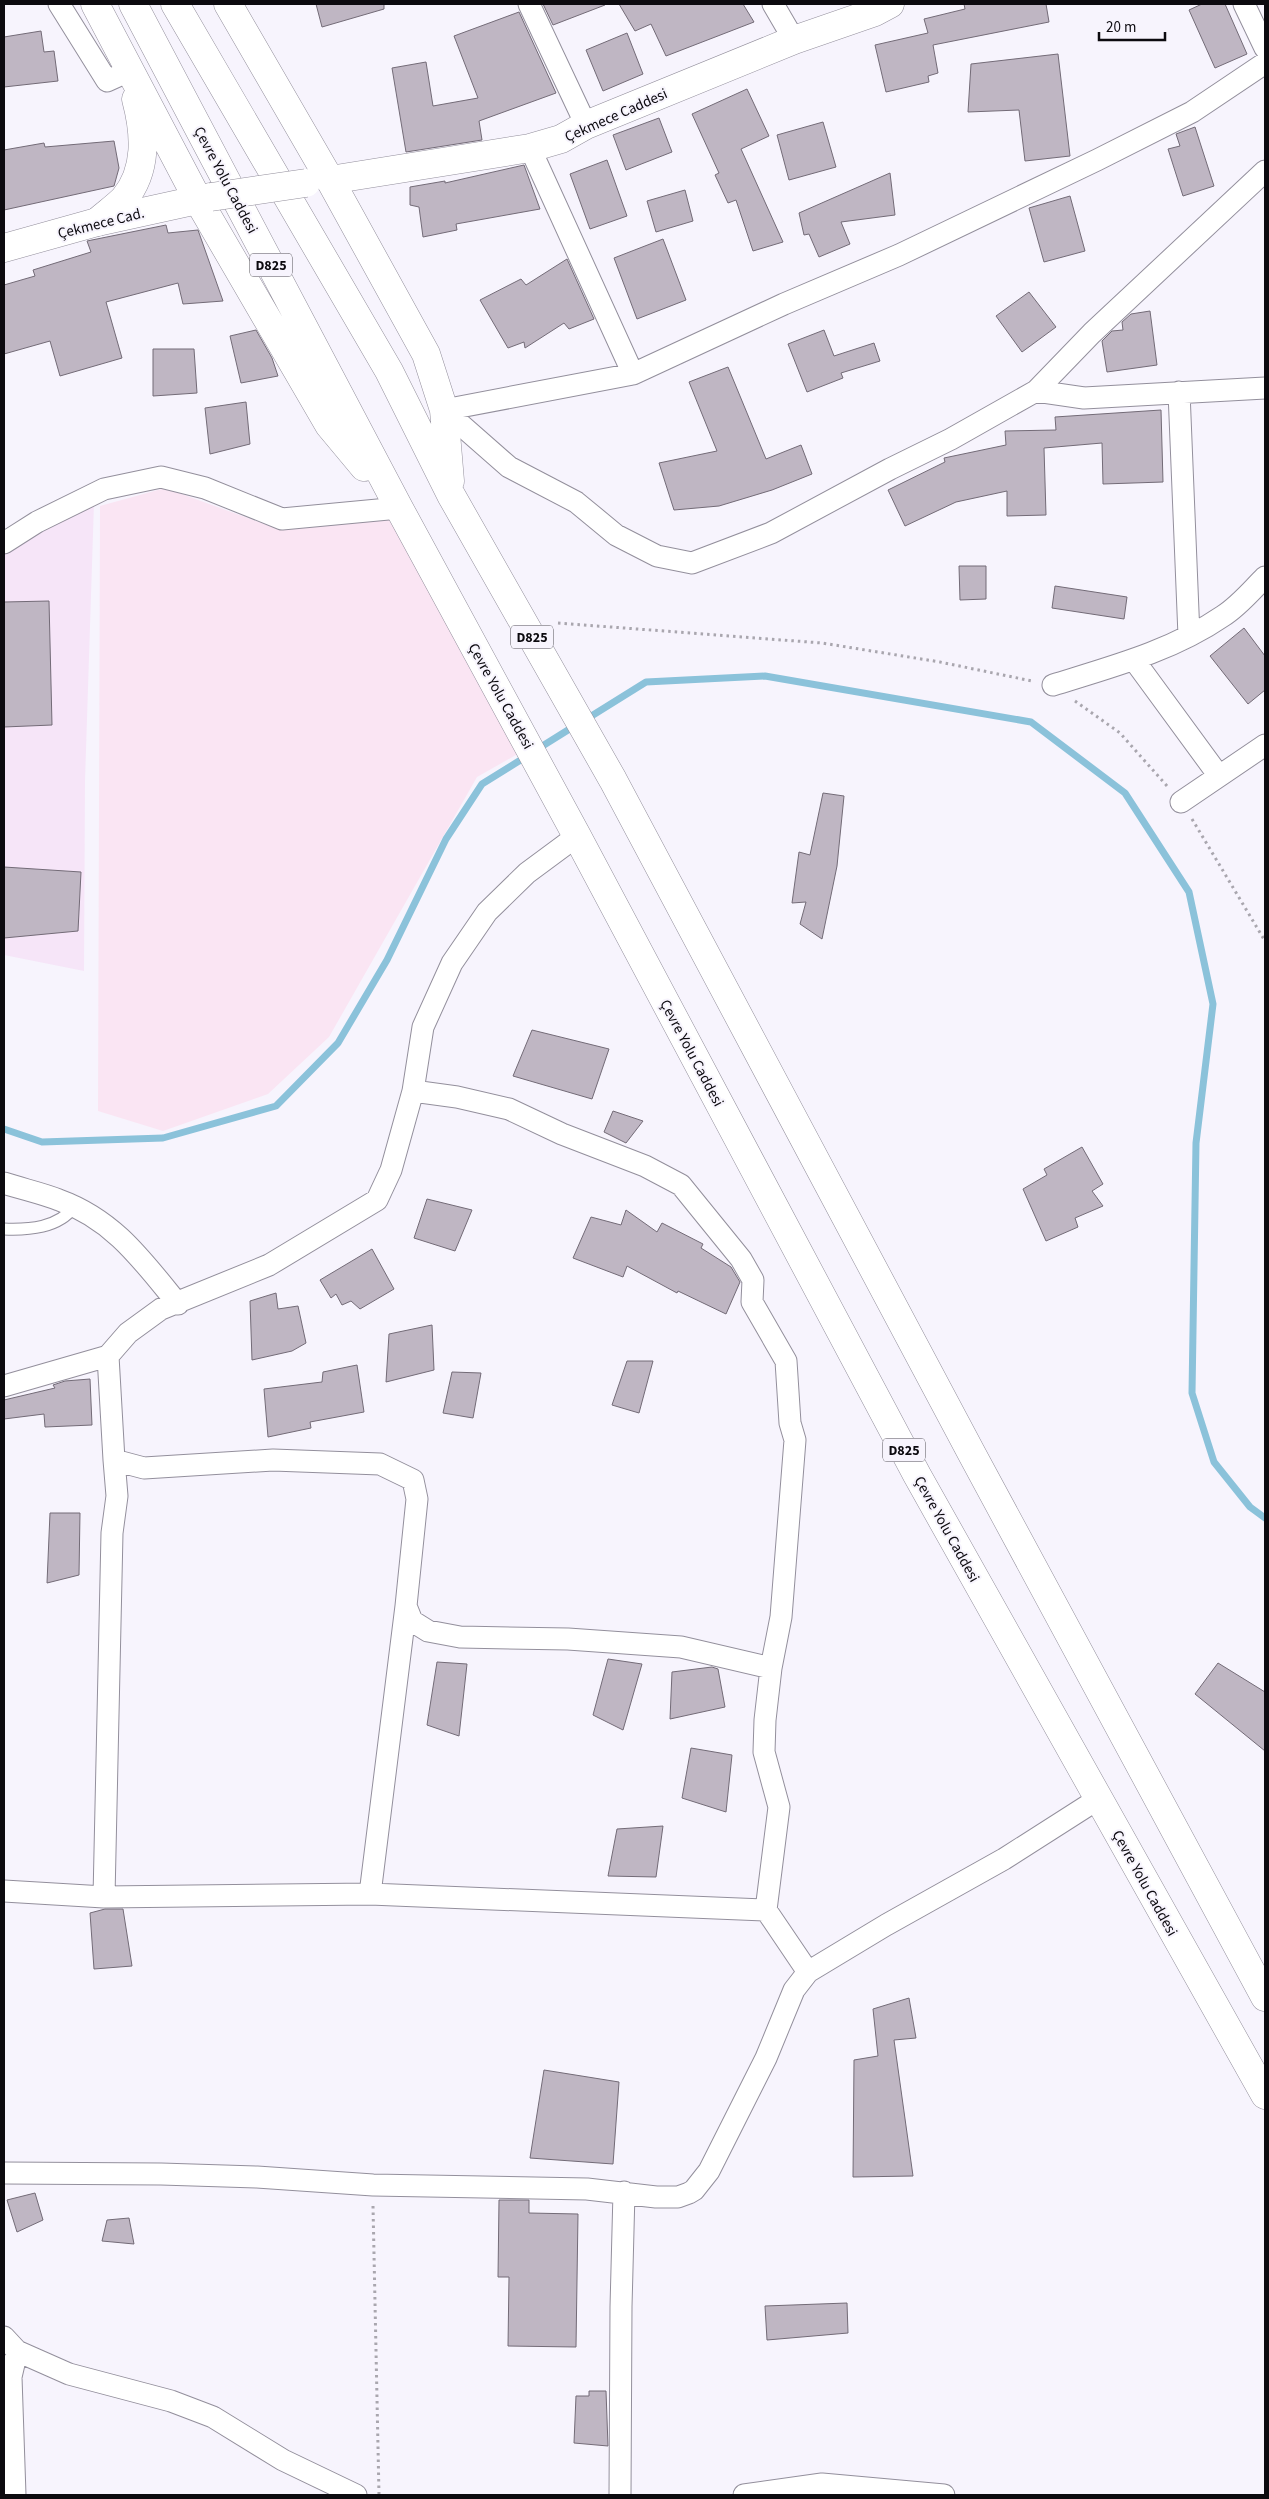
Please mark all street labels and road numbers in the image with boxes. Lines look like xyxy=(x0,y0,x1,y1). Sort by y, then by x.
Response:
street label: Çekmece Caddesi xyxy=(561,83,671,148)
street label: Çevre Yolu Caddesi xyxy=(188,123,263,237)
street label: Çekmece Cad. xyxy=(56,203,147,244)
road number: D825 xyxy=(250,254,292,276)
road number: D825 xyxy=(511,626,553,649)
street label: Çevre Yolu Caddesi xyxy=(463,639,538,753)
street label: Çevre Yolu Caddesi xyxy=(654,996,729,1110)
road number: D825 xyxy=(883,1438,925,1462)
street label: Çevre Yolu Caddesi xyxy=(909,1472,984,1586)
street label: Çevre Yolu Caddesi xyxy=(1107,1826,1182,1940)

